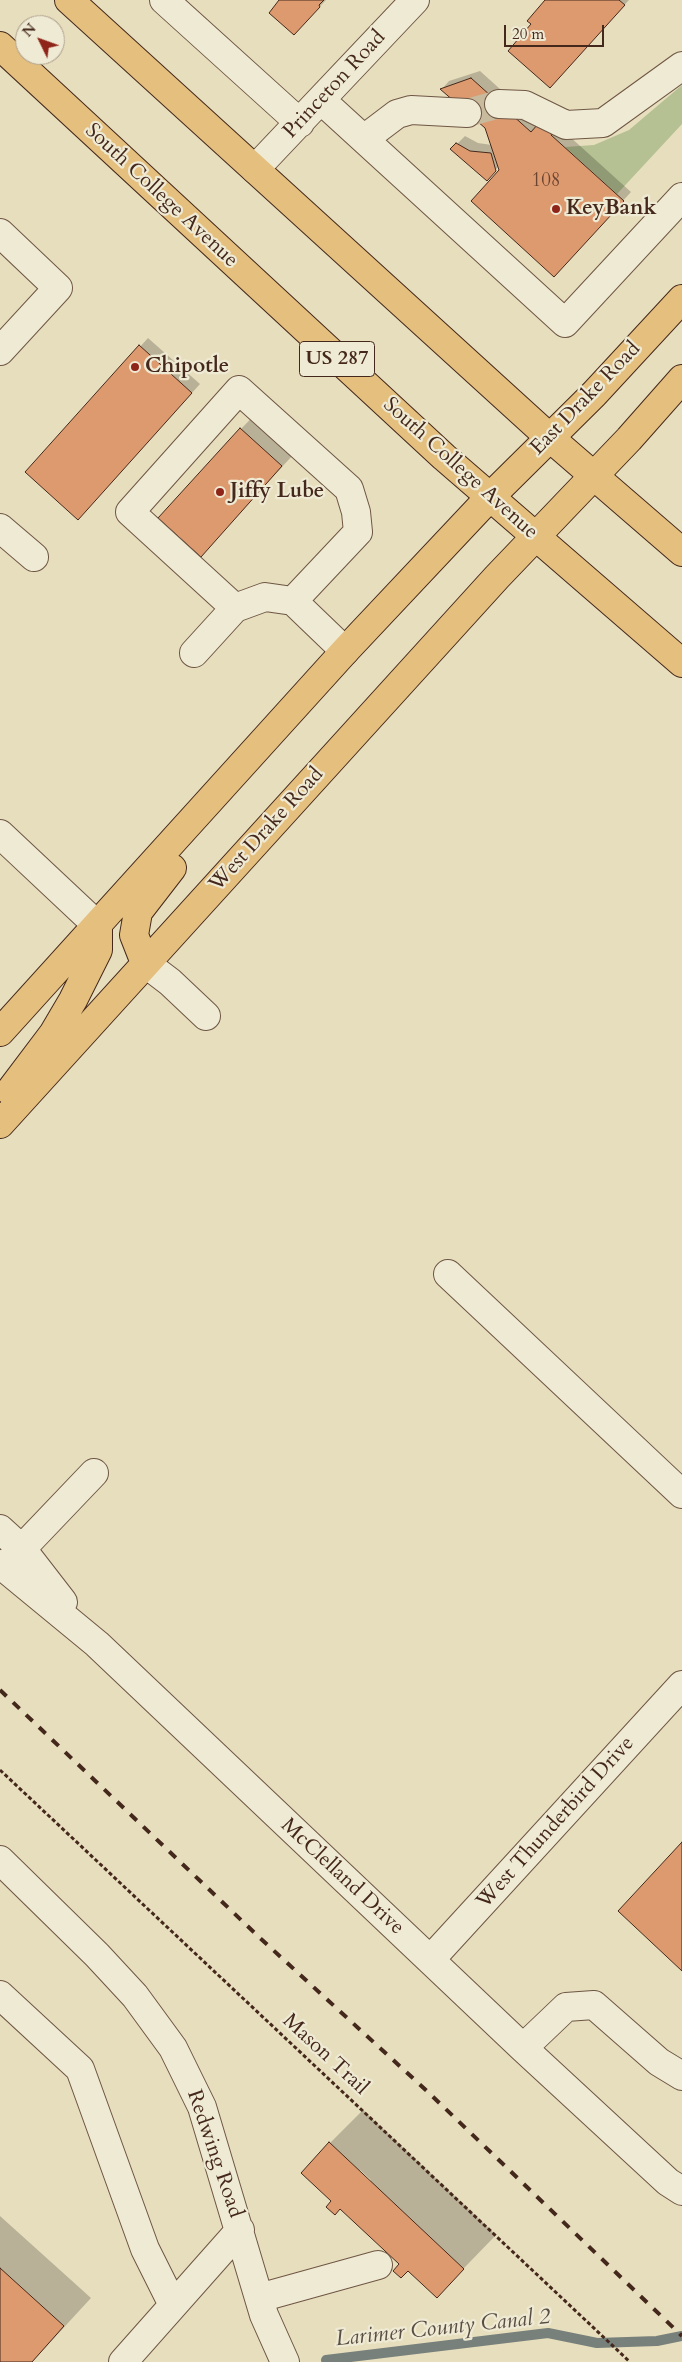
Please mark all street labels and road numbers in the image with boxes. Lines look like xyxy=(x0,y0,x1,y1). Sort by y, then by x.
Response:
street label: Princeton Road xyxy=(278,26,392,144)
street label: South College Avenue xyxy=(79,119,243,273)
street label: East Drake Road xyxy=(526,337,646,461)
road number: US 287 xyxy=(300,342,374,376)
street label: South College Avenue xyxy=(377,393,543,545)
street label: West Drake Road xyxy=(205,763,329,897)
street label: West Thunderbird Drive xyxy=(472,1732,640,1914)
street label: McClelland Drive xyxy=(275,1813,409,1941)
street label: Mason Trail xyxy=(277,2009,373,2101)
street label: Redwing Road xyxy=(180,2087,248,2221)

